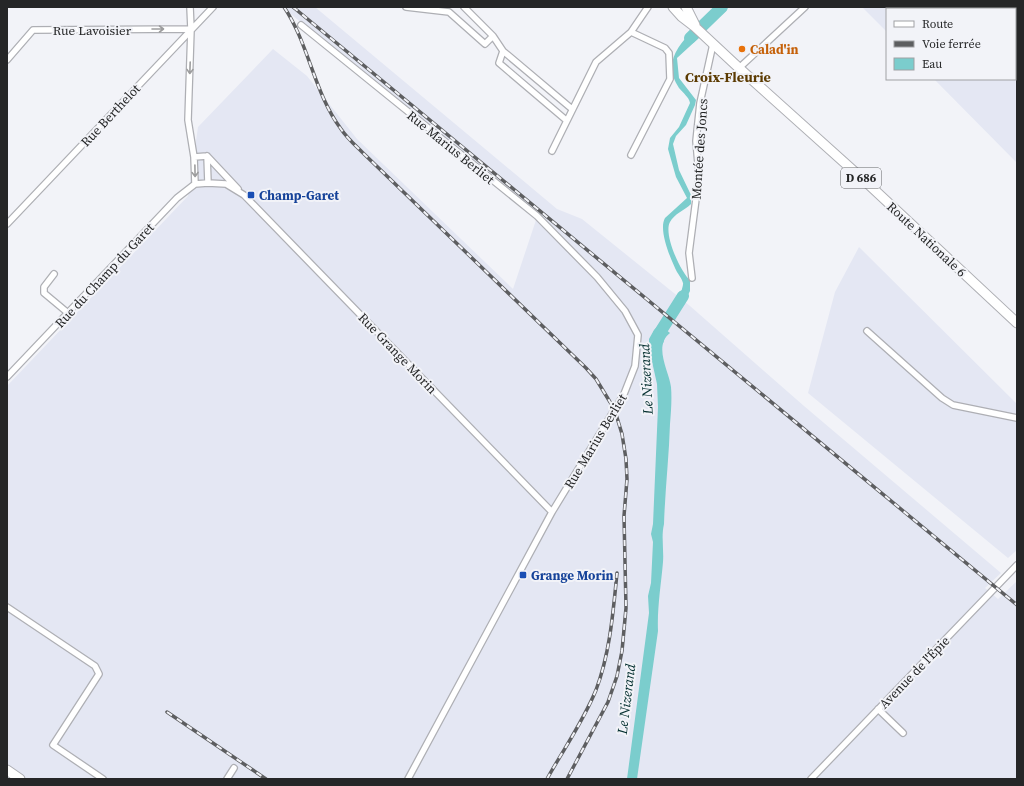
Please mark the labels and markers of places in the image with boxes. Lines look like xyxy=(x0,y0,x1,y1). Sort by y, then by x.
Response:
place label: Calad'in xyxy=(750,41,799,58)
marker: Calad'in xyxy=(737,44,747,54)
place label: Champ-Garet xyxy=(259,187,339,204)
marker: Champ-Garet xyxy=(246,190,256,200)
place label: Grange Morin xyxy=(531,567,614,584)
marker: Grange Morin xyxy=(518,570,528,580)

